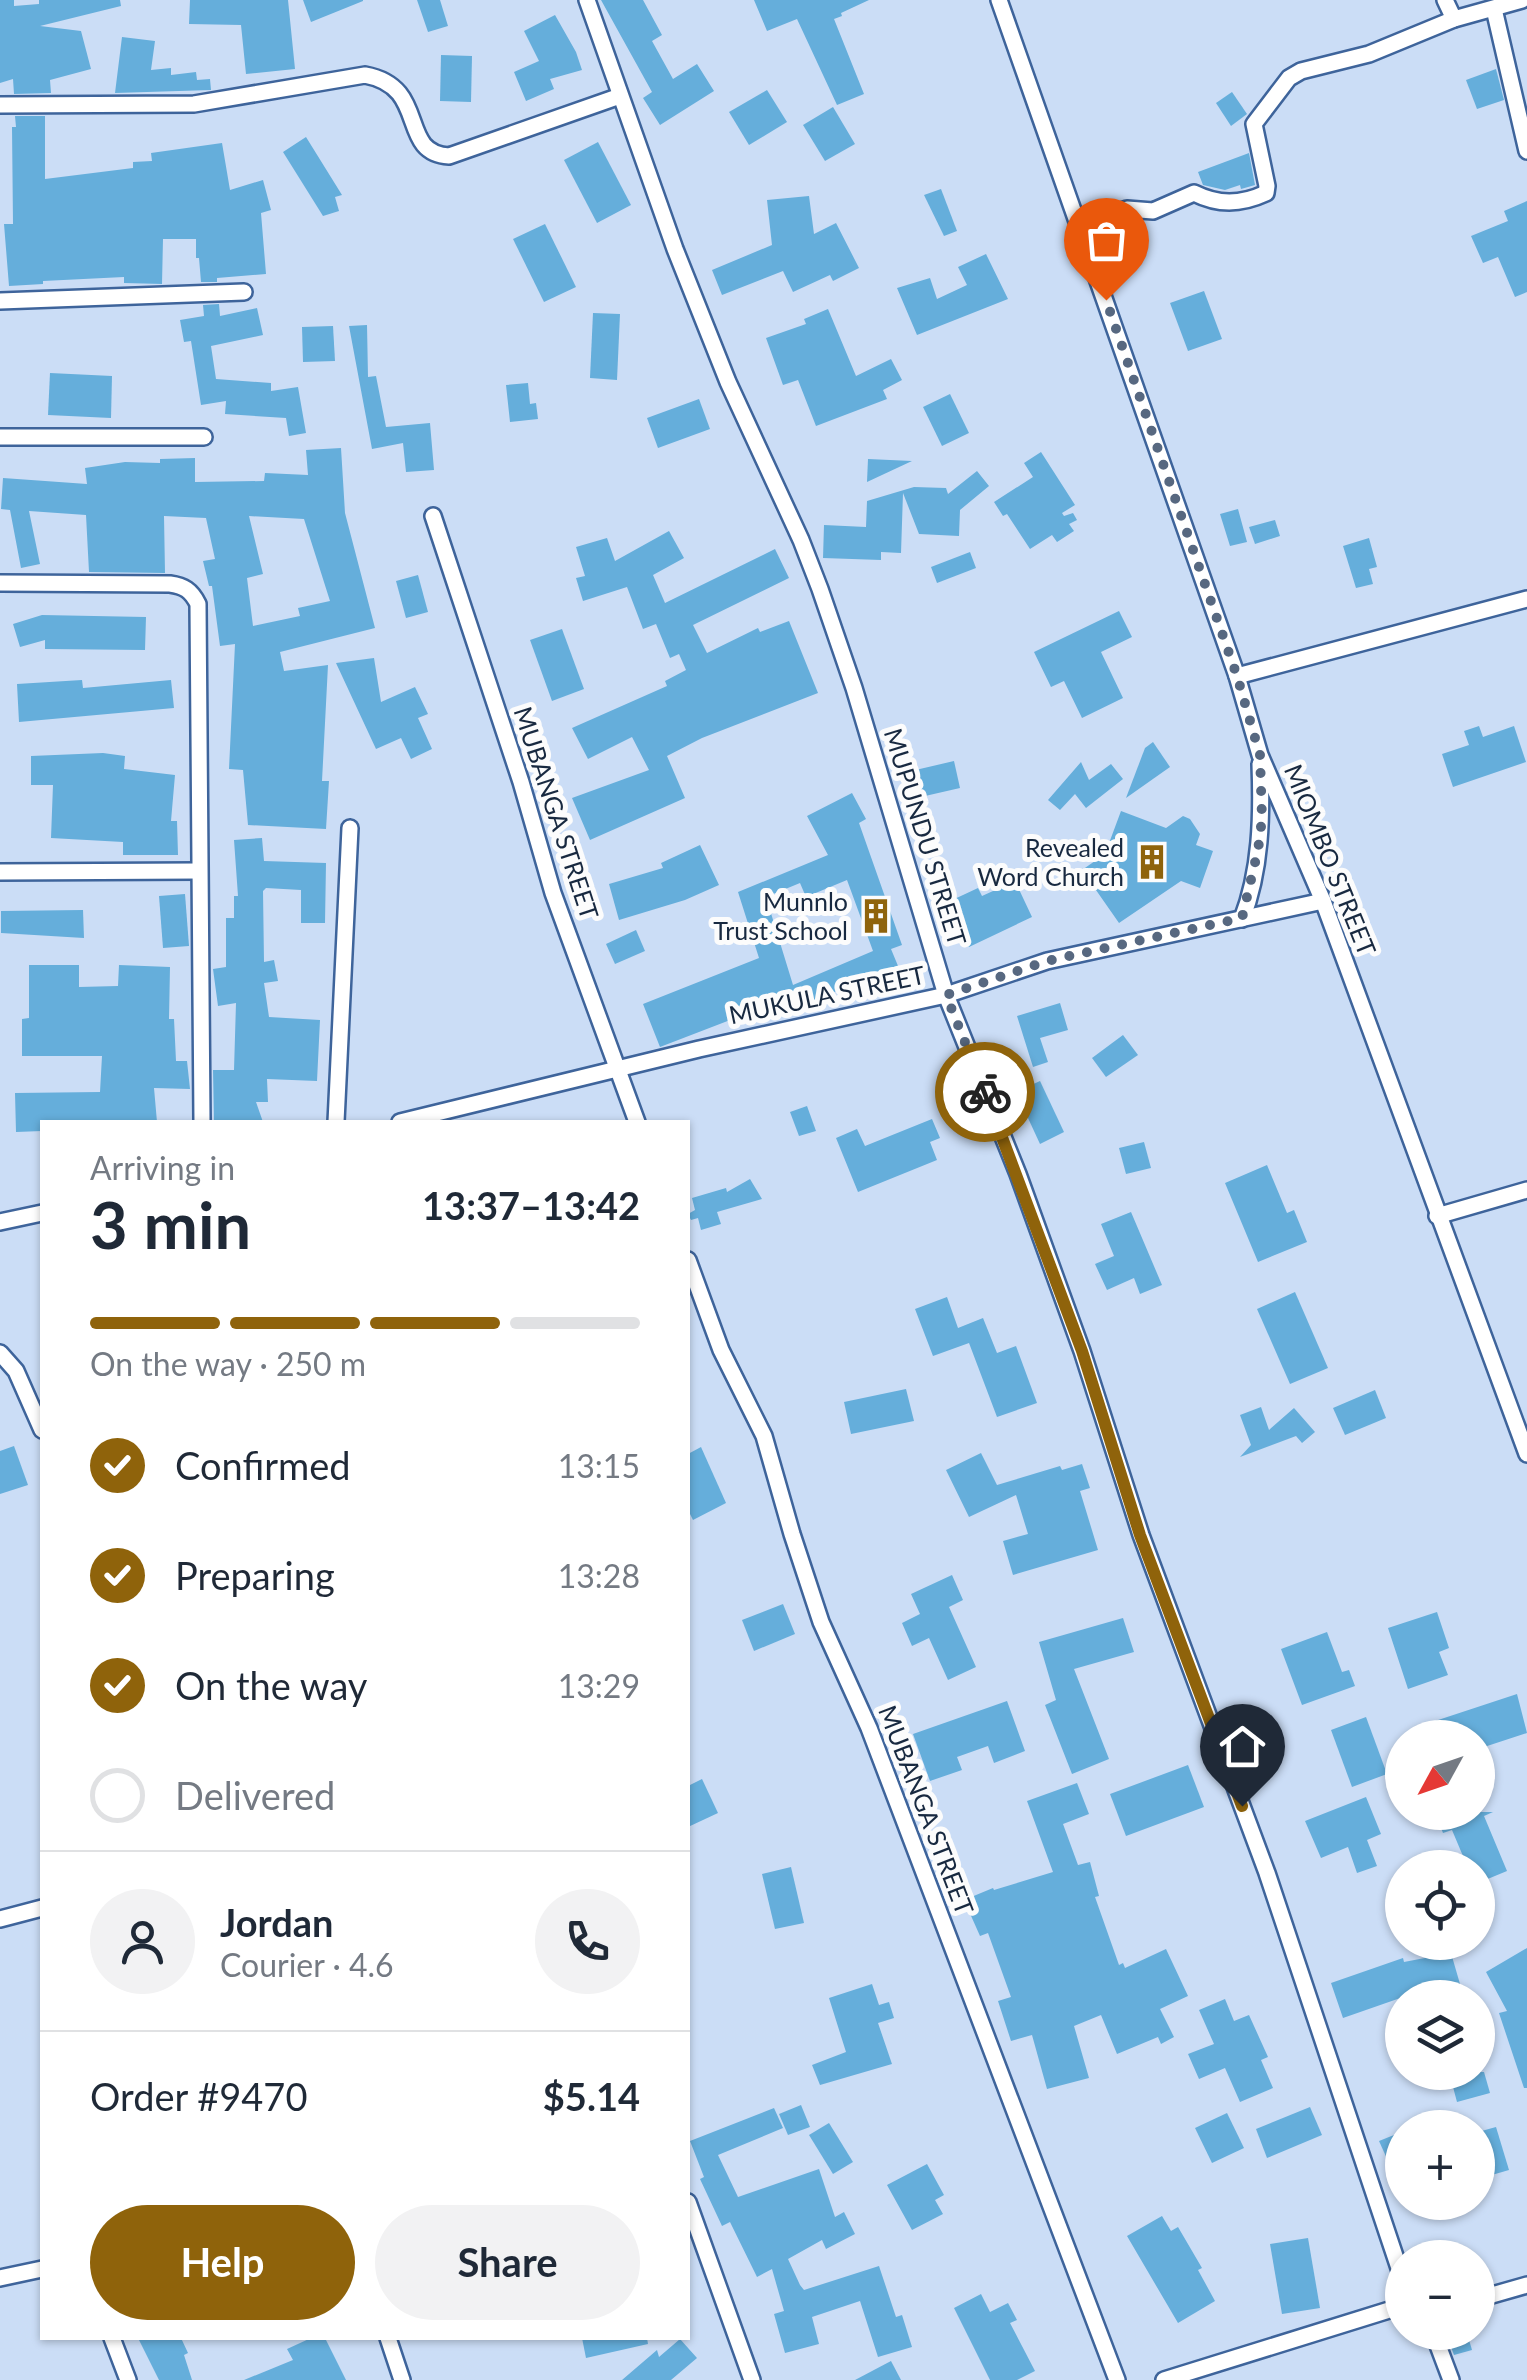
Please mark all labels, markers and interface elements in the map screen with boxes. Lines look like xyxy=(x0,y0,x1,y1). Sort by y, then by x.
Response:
pin xyxy=(1064,198,1149,301)
icon: bag xyxy=(1079,213,1134,268)
street label: MUBANGA STREET xyxy=(508,703,606,923)
street label: MUPUNDU STREET xyxy=(879,724,973,949)
street label: MIOMBO STREET xyxy=(1279,760,1383,960)
place label: Revealed Word Church xyxy=(977,832,1124,891)
building icon: Revealed Word Church xyxy=(1133,843,1171,881)
place label: Munnlo Trust School xyxy=(713,886,848,945)
building icon: Munnlo Trust School xyxy=(857,897,895,935)
street label: MUKULA STREET xyxy=(726,959,928,1029)
courier xyxy=(935,1042,1035,1142)
icon: bike xyxy=(958,1065,1013,1120)
text: Arriving in xyxy=(90,1148,235,1187)
text: 13:37–13:42 xyxy=(422,1182,640,1228)
text: 3 min xyxy=(90,1185,251,1263)
text: On the way · 250 m xyxy=(90,1344,366,1383)
icon: check xyxy=(90,1438,145,1493)
text: Confirmed xyxy=(175,1442,351,1488)
text: 13:15 xyxy=(558,1446,640,1485)
icon: check xyxy=(90,1548,145,1603)
text: Preparing xyxy=(175,1552,335,1598)
text: 13:28 xyxy=(558,1556,640,1595)
icon: check xyxy=(90,1658,145,1713)
text: On the way xyxy=(175,1662,367,1708)
text: 13:29 xyxy=(558,1666,640,1705)
street label: MUBANGA STREET xyxy=(873,1701,981,1919)
pin xyxy=(1200,1704,1285,1807)
icon: home xyxy=(1215,1719,1270,1774)
north arrow xyxy=(1385,1720,1495,1830)
map controls xyxy=(1385,1720,1495,2350)
text: Delivered xyxy=(175,1772,335,1818)
button: locate xyxy=(1385,1850,1495,1960)
button: person xyxy=(90,1889,195,1994)
button: phone xyxy=(535,1889,640,1994)
text: Jordan xyxy=(220,1899,333,1945)
text: Courier · 4.6 xyxy=(220,1945,394,1984)
button: layers xyxy=(1385,1980,1495,2090)
text: Order #9470 xyxy=(90,2073,307,2119)
text: $5.14 xyxy=(543,2073,640,2119)
button: + xyxy=(1385,2110,1495,2220)
button: Help xyxy=(90,2205,355,2320)
button: Share xyxy=(375,2205,640,2320)
button: − xyxy=(1385,2240,1495,2350)

